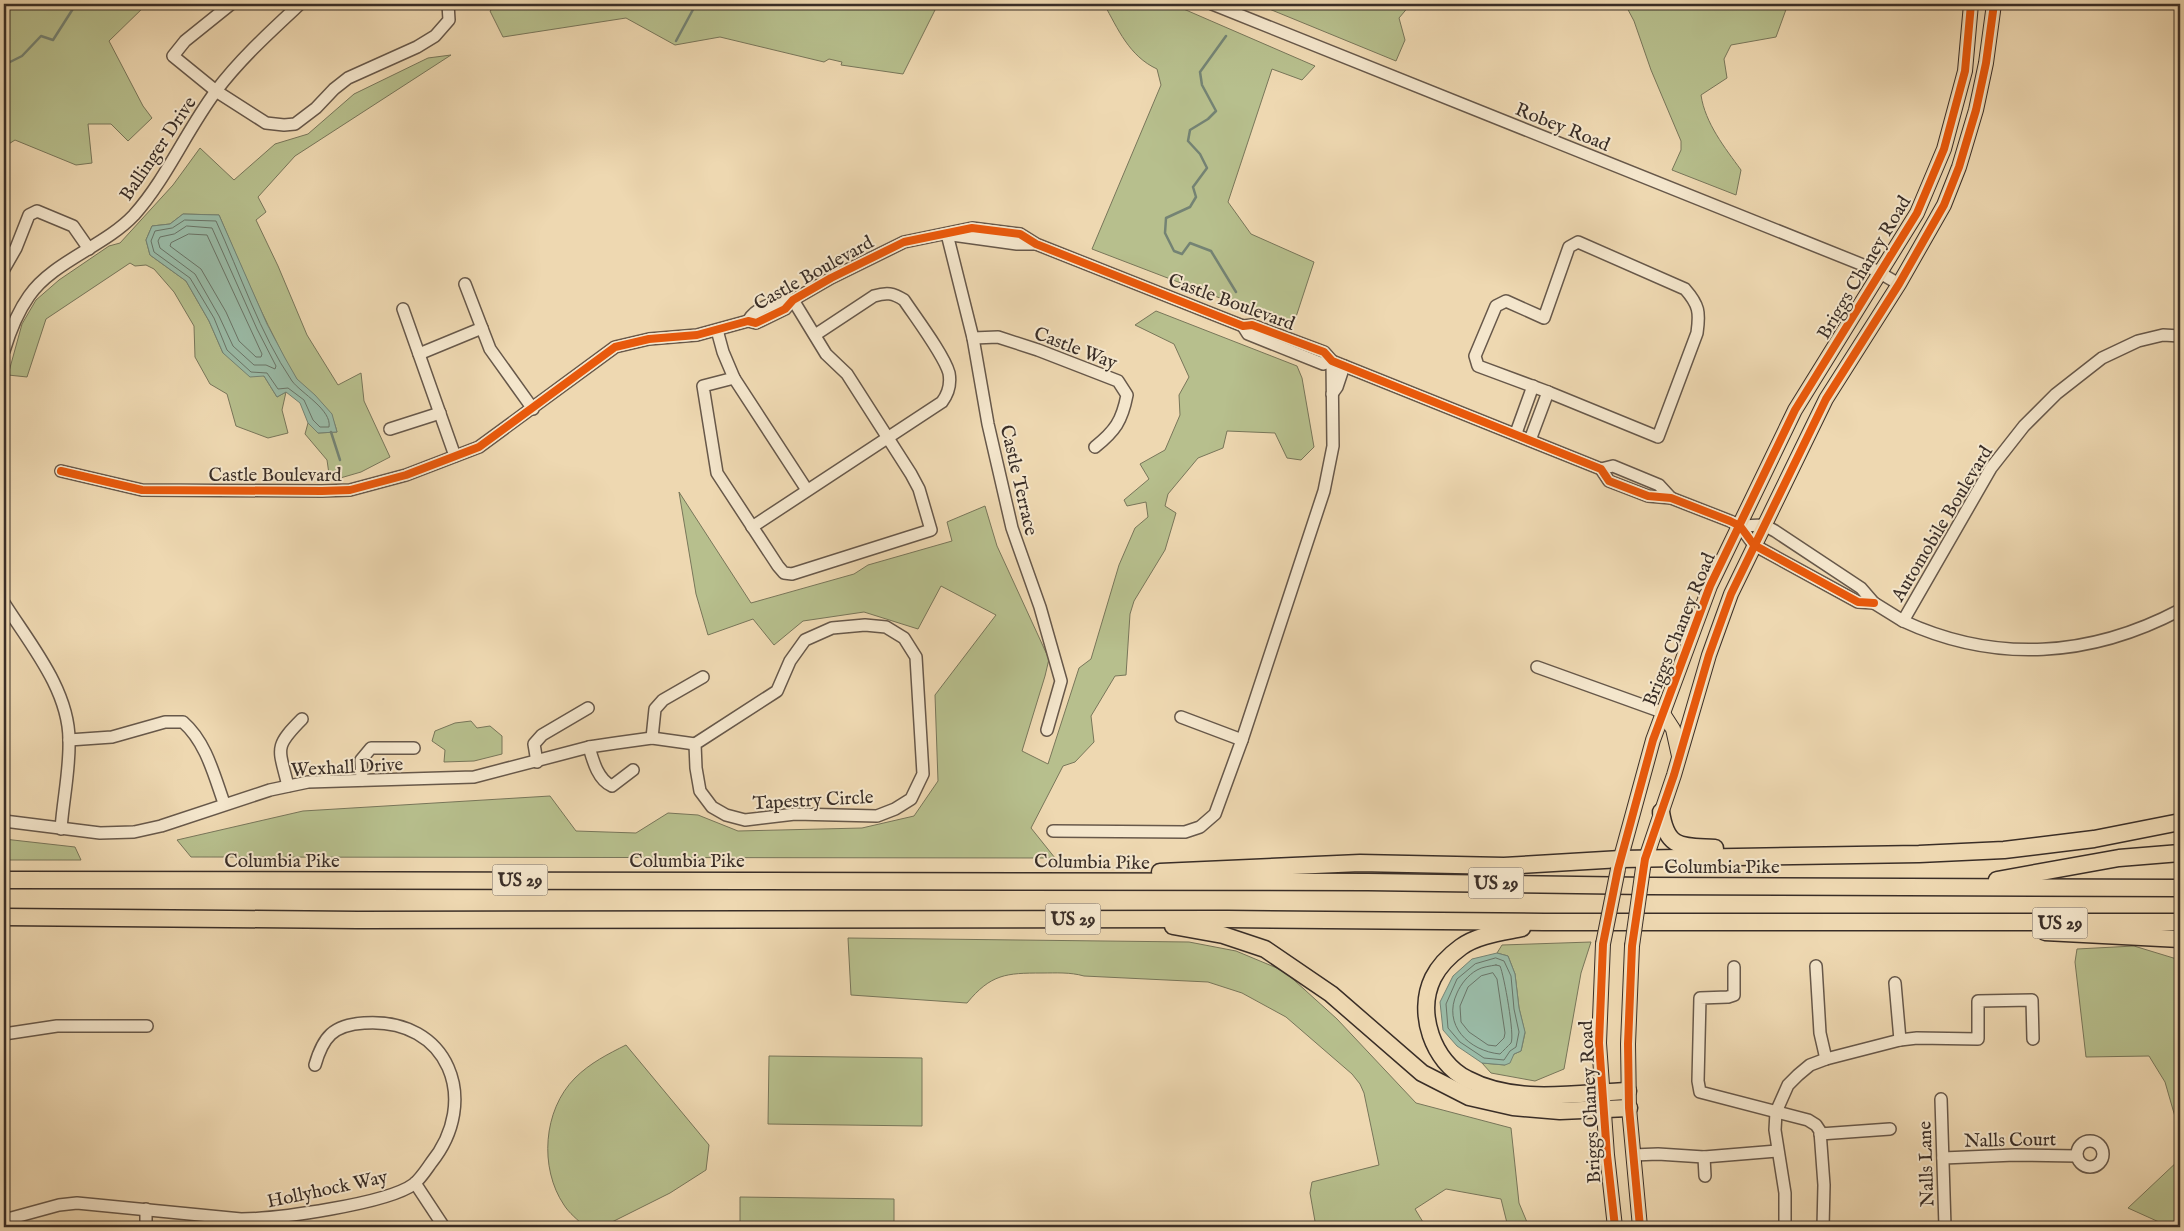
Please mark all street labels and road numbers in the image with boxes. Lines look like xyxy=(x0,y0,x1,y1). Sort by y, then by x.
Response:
street label: Ballinger Drive xyxy=(115,92,203,206)
street label: Robey Road xyxy=(1511,98,1614,158)
street label: Briggs Chaney Road xyxy=(1812,191,1917,344)
street label: Castle Boulevard xyxy=(750,231,879,317)
street label: Castle Boulevard xyxy=(1165,269,1299,337)
street label: Castle Way xyxy=(1030,322,1121,376)
street label: Castle Terrace xyxy=(994,423,1043,538)
street label: Automobile Boulevard xyxy=(1886,441,1999,607)
street label: Castle Boulevard xyxy=(208,464,342,488)
street label: Briggs Chaney Road xyxy=(1638,549,1722,710)
street label: Wexhall Drive xyxy=(290,753,404,783)
street label: Tapestry Circle xyxy=(752,786,874,816)
street label: Columbia Pike xyxy=(224,850,340,874)
street label: Columbia Pike xyxy=(629,850,745,874)
street label: Columbia Pike xyxy=(1034,850,1150,876)
street label: Columbia Pike xyxy=(1664,856,1780,880)
road number: US 29 xyxy=(492,864,548,896)
road number: US 29 xyxy=(1468,868,1524,898)
road number: US 29 xyxy=(1046,904,1100,934)
road number: US 29 xyxy=(2032,908,2088,938)
street label: Briggs Chaney Road xyxy=(1575,1019,1607,1184)
street label: Nalls Lane xyxy=(1913,1120,1940,1207)
street label: Nalls Court xyxy=(1964,1128,2057,1154)
street label: Hollyhock Way xyxy=(265,1165,390,1214)

